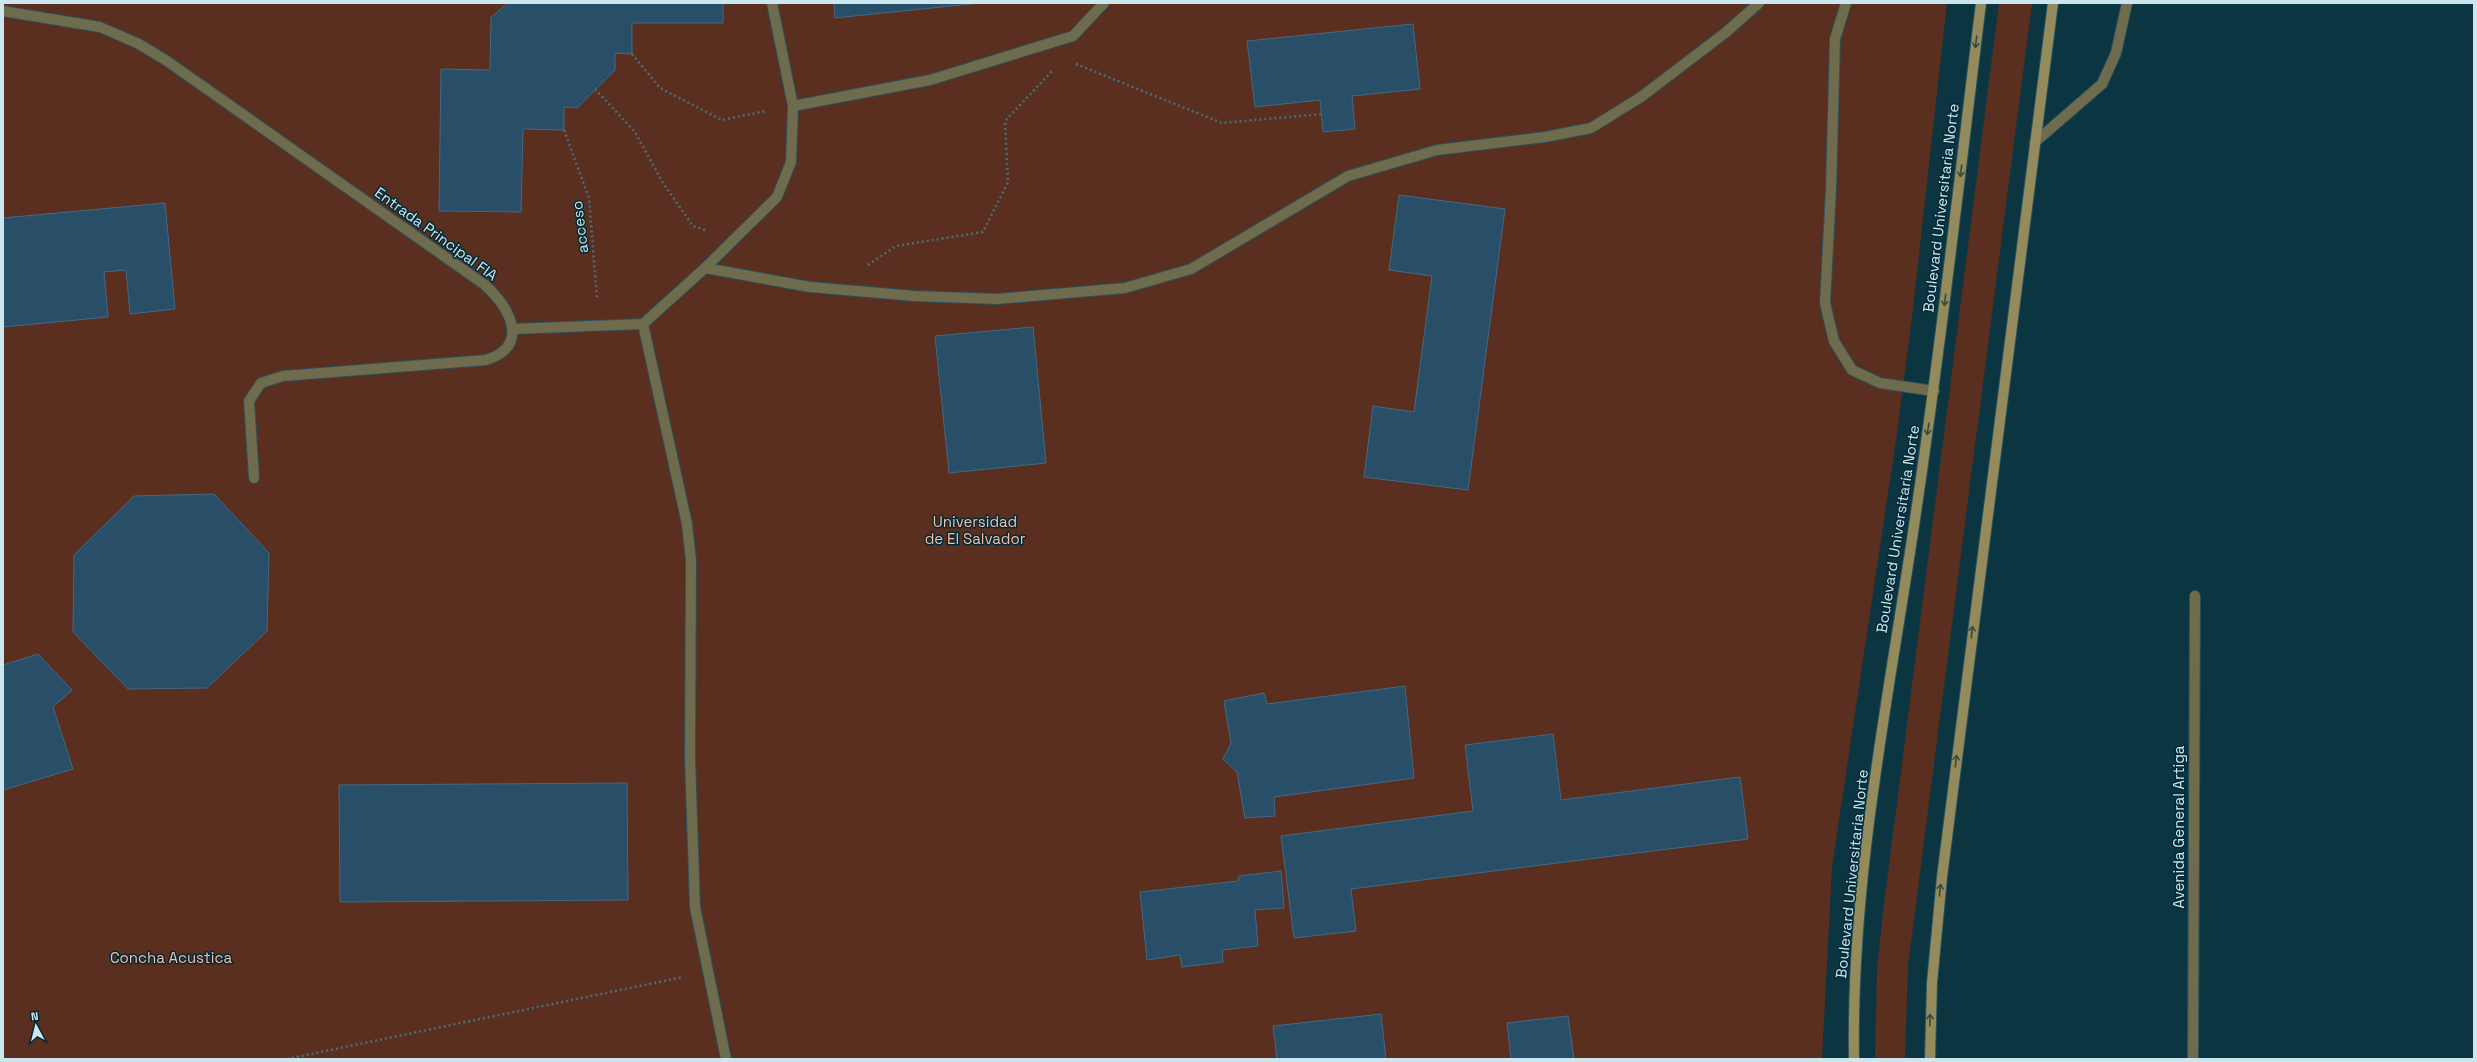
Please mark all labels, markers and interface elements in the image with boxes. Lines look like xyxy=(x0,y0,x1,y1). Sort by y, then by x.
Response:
one-way arrow xyxy=(1972,35,1980,48)
street label: Boulevard Universitaria Norte xyxy=(1918,102,1963,313)
one-way arrow xyxy=(1957,164,1965,177)
street label: Entrada Principal FIA xyxy=(371,183,502,285)
street label: acceso xyxy=(567,200,592,254)
one-way arrow xyxy=(1941,293,1949,306)
one-way arrow xyxy=(1924,422,1932,435)
street label: Boulevard Universitaria Norte xyxy=(1872,423,1923,634)
park label: Universidad de El Salvador xyxy=(925,512,1026,548)
one-way arrow xyxy=(1968,626,1976,639)
street label: Avenida General Artiga xyxy=(2169,745,2188,909)
one-way arrow xyxy=(1952,755,1960,768)
street label: Boulevard Universitaria Norte xyxy=(1831,768,1872,980)
one-way arrow xyxy=(1937,884,1944,897)
park label: Concha Acustica xyxy=(110,948,232,967)
north arrow xyxy=(16,1006,56,1046)
text: N xyxy=(30,1009,39,1023)
one-way arrow xyxy=(1926,1014,1934,1027)

